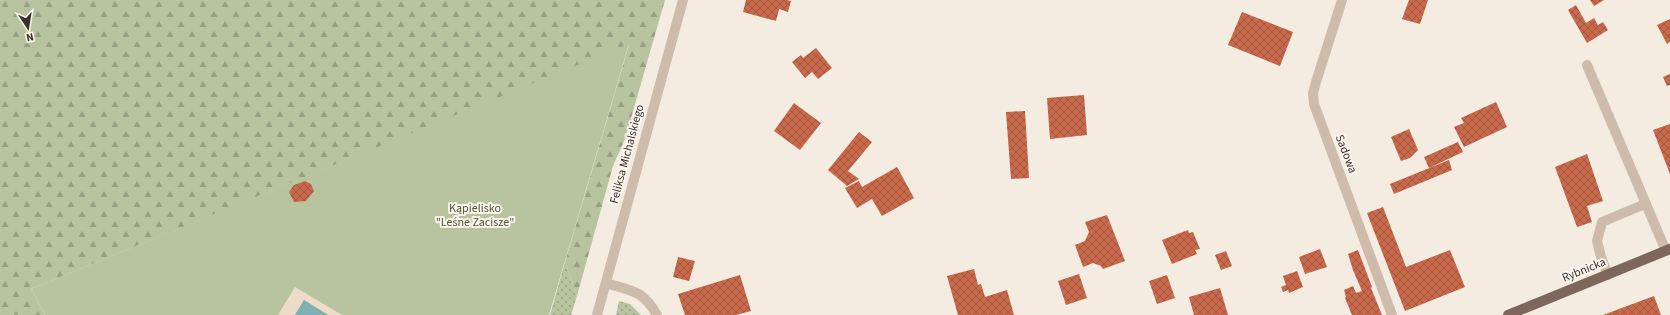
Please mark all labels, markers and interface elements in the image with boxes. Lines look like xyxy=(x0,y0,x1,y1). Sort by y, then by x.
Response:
north arrow xyxy=(8,8,48,48)
text: N xyxy=(25,29,35,45)
street label: Feliksa Michalskiego xyxy=(606,103,648,205)
street label: Sadowa xyxy=(1331,132,1361,176)
park label: Kąpielisko "Leśne Zacisze" xyxy=(436,200,514,231)
street label: Rybnicka xyxy=(1560,254,1608,286)

